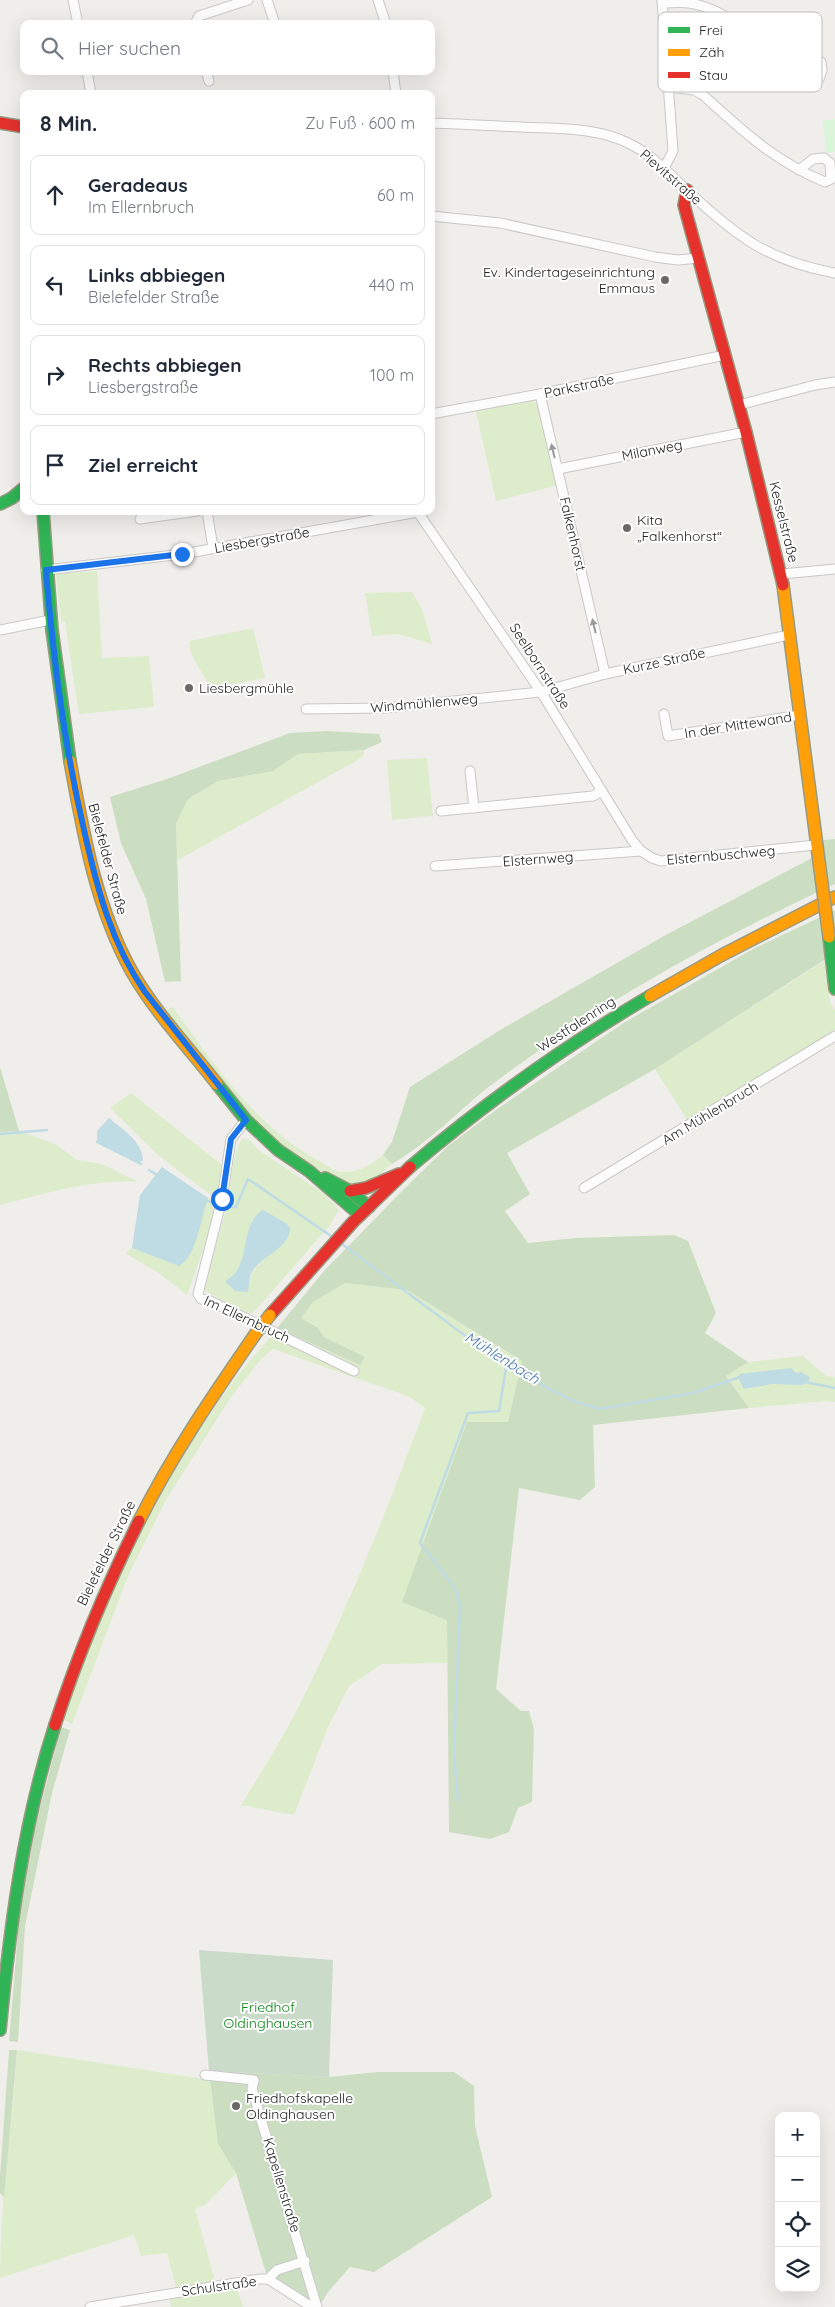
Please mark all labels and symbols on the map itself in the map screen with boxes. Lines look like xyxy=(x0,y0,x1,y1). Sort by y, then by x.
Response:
legend xyxy=(658,12,822,92)
text: Frei xyxy=(699,21,723,39)
text: Zäh xyxy=(699,43,724,61)
text: Stau xyxy=(699,66,728,84)
street label: Pievitstraße xyxy=(636,145,706,209)
place label: Ev. Kindertageseinrichtung Emmaus xyxy=(483,263,655,297)
marker: Ev. Kindertageseinrichtung Emmaus xyxy=(659,274,671,286)
street label: Parkstraße xyxy=(542,370,616,402)
street label: Milanweg xyxy=(620,435,684,465)
one-way arrow xyxy=(549,443,557,458)
street label: Kesselstraße xyxy=(765,480,803,564)
street label: Falkenhorst xyxy=(556,495,590,573)
place label: Kita „Falkenhorst“ xyxy=(637,511,722,545)
marker: Kita „Falkenhorst“ xyxy=(621,522,633,534)
street label: Liesbergstraße xyxy=(213,523,311,557)
route end xyxy=(171,543,194,566)
one-way arrow xyxy=(590,619,598,634)
street label: Seelbornstraße xyxy=(506,620,574,712)
street label: Kurze Straße xyxy=(621,643,707,678)
place label: Liesbergmühle xyxy=(199,679,294,697)
marker: Liesbergmühle xyxy=(183,682,195,694)
street label: Windmühlenweg xyxy=(369,689,479,717)
street label: In der Mittewand xyxy=(683,708,793,742)
street label: Bielefelder Straße xyxy=(84,801,132,917)
street label: Elsternbuschweg xyxy=(666,841,776,869)
street label: Elsternweg xyxy=(502,848,574,870)
street label: Westfalenring xyxy=(533,992,619,1056)
street label: Am Mühlenbruch xyxy=(659,1077,761,1149)
route start xyxy=(211,1188,234,1211)
street label: Im Ellernbruch xyxy=(201,1291,293,1347)
water label: Mühlenbach xyxy=(461,1327,543,1388)
street label: Bielefelder Straße xyxy=(73,1497,139,1609)
park label: Friedhof Oldinghausen xyxy=(224,1998,312,2032)
place label: Friedhofskapelle Oldinghausen xyxy=(246,2089,353,2123)
marker: Friedhofskapelle Oldinghausen xyxy=(230,2100,242,2112)
street label: Kapellenstraße xyxy=(259,2135,305,2235)
street label: Schulstraße xyxy=(180,2272,258,2300)

